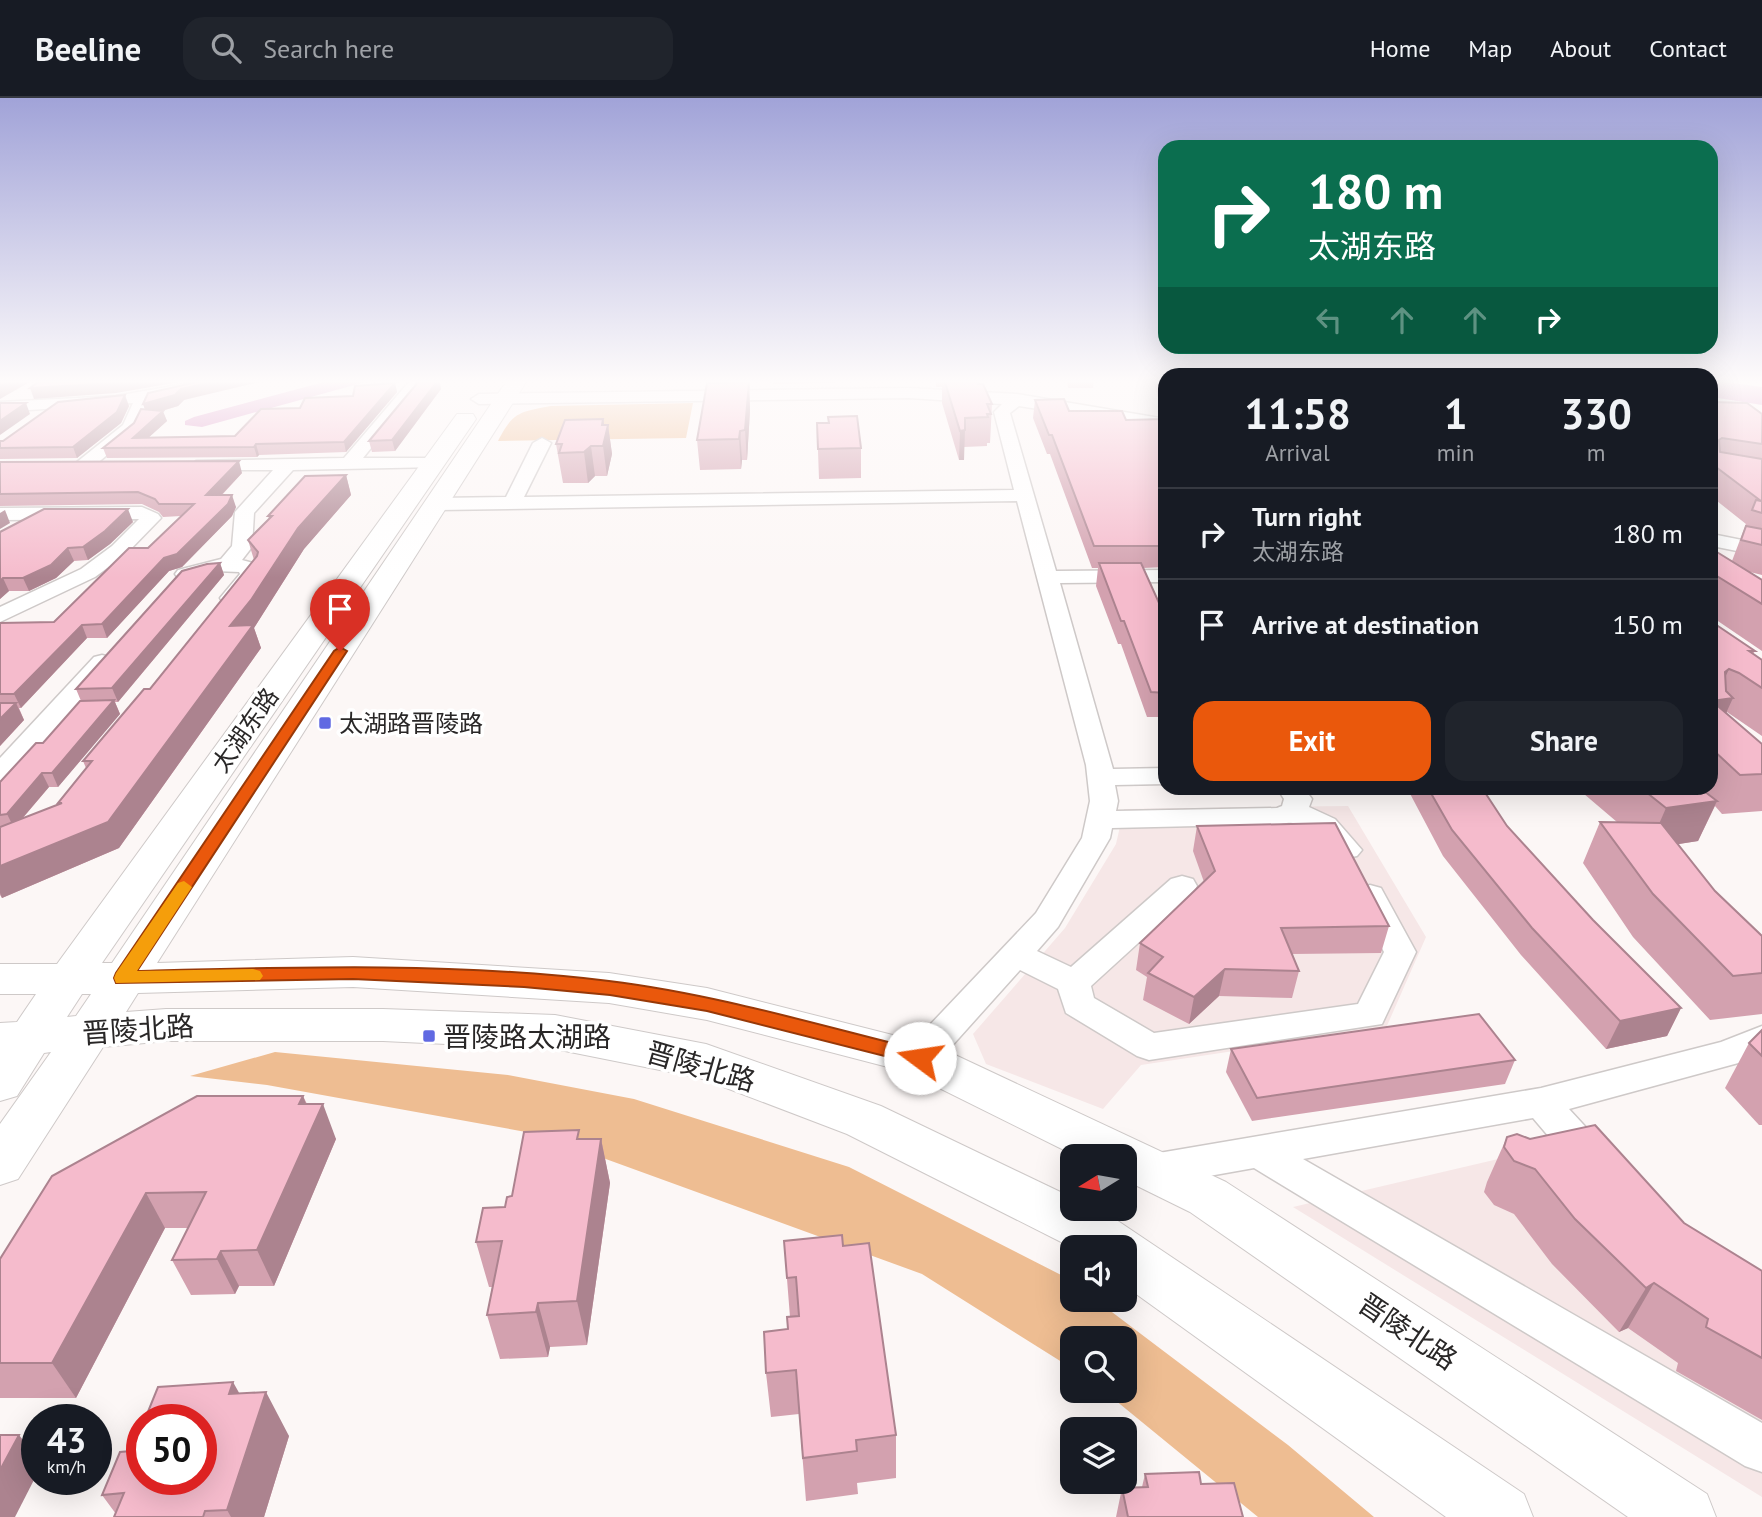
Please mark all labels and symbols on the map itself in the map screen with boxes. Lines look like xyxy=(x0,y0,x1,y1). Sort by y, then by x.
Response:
pin xyxy=(310,579,370,651)
street label: 太湖东路 xyxy=(205,682,285,778)
place label: 太湖路晋陵路 xyxy=(339,708,483,739)
marker: 太湖路晋陵路 xyxy=(317,715,333,731)
street label: 晋陵北路 xyxy=(81,1007,195,1051)
place label: 晋陵路太湖路 xyxy=(443,1018,611,1055)
position arrow xyxy=(883,1021,957,1095)
marker: 晋陵路太湖路 xyxy=(421,1028,437,1044)
street label: 晋陵北路 xyxy=(642,1033,760,1099)
north arrow xyxy=(1060,1144,1138,1222)
street label: 晋陵北路 xyxy=(1351,1284,1465,1378)
speed limit sign: 50 xyxy=(126,1404,217,1495)

